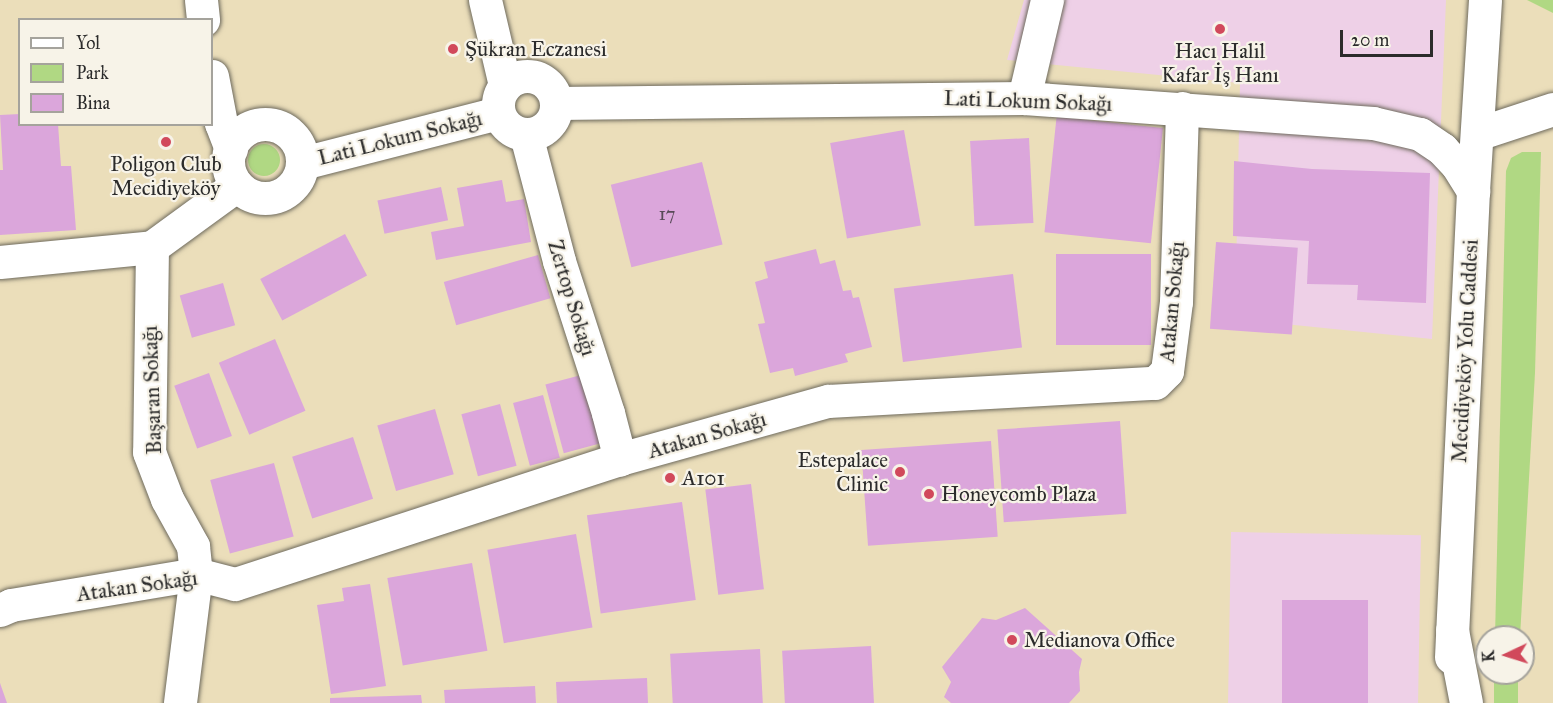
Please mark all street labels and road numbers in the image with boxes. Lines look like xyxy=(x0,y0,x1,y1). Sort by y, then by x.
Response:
street label: Lati Lokum Sokağı xyxy=(943,85,1113,117)
street label: Lati Lokum Sokağı xyxy=(315,105,485,171)
street label: Zertop Sokağı xyxy=(542,237,602,359)
street label: Mecidiyeköy Yolu Caddesi xyxy=(1447,239,1483,463)
street label: Atakan Sokağı xyxy=(1154,240,1190,364)
street label: Başaran Sokağı xyxy=(137,325,167,455)
street label: Atakan Sokağı xyxy=(645,406,769,464)
street label: Atakan Sokağı xyxy=(75,565,199,607)

